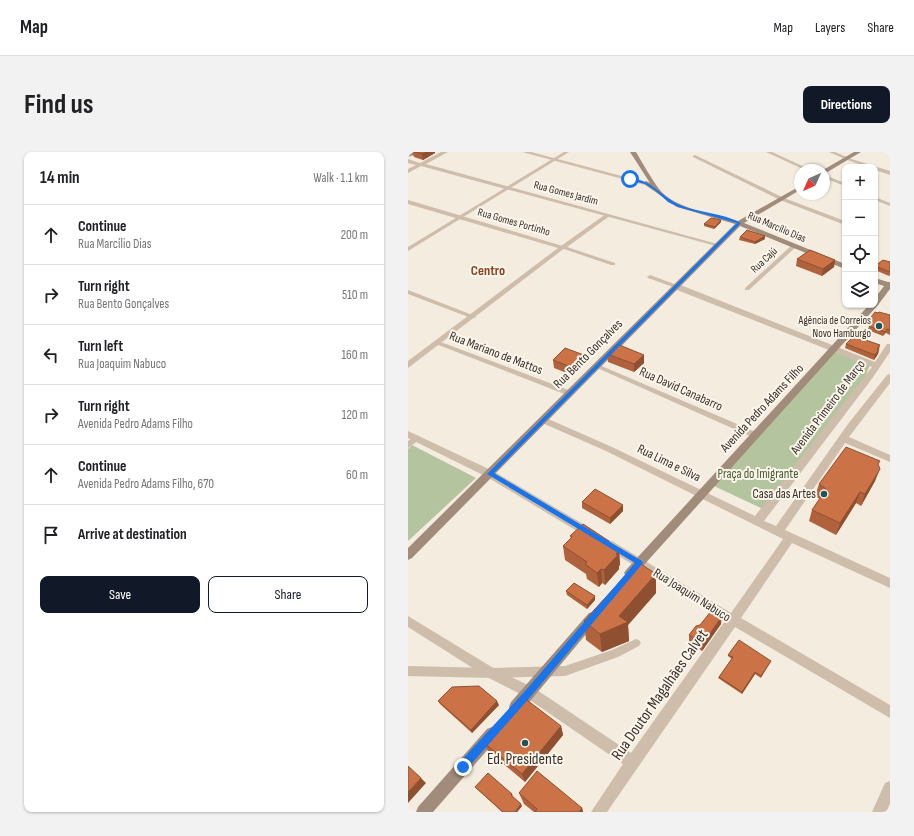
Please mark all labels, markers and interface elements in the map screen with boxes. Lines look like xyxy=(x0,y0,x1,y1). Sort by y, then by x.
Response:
text: Map xyxy=(20,16,48,39)
text: Map xyxy=(773,19,793,36)
text: Layers xyxy=(815,19,845,36)
text: Share xyxy=(867,19,894,36)
button: Directions xyxy=(803,86,890,123)
text: Find us xyxy=(24,88,93,121)
north arrow xyxy=(794,164,830,200)
map controls xyxy=(842,164,878,308)
button: + xyxy=(842,164,878,200)
text: 14 min xyxy=(40,168,80,188)
text: Walk · 1.1 km xyxy=(313,170,368,186)
route start xyxy=(621,170,639,188)
street label: Rua Gomes Jardim xyxy=(532,178,600,208)
button: − xyxy=(842,200,878,236)
street label: Rua Gomes Portinho xyxy=(476,205,552,239)
street label: Rua Marcílio Dias xyxy=(746,209,808,245)
text: Continue xyxy=(78,217,127,236)
icon: ahead xyxy=(40,224,62,246)
text: 200 m xyxy=(341,227,368,243)
text: Rua Marcílio Dias xyxy=(78,236,151,252)
button: locate xyxy=(842,236,878,272)
street label: Rua Cajú xyxy=(748,244,780,276)
district label: Centro xyxy=(471,262,505,279)
button: layers xyxy=(842,272,878,308)
text: Turn right xyxy=(78,277,130,296)
icon: right xyxy=(40,284,62,306)
text: 510 m xyxy=(342,287,368,303)
text: Rua Bento Gonçalves xyxy=(78,296,169,312)
place label: Agência de Correios Novo Hamburgo xyxy=(798,314,871,340)
street label: Rua Bento Gonçalves xyxy=(550,316,626,392)
marker: Agência de Correios Novo Hamburgo xyxy=(874,321,884,331)
street label: Rua Mariano de Mattos xyxy=(447,328,545,378)
text: Turn left xyxy=(78,337,123,356)
icon: left xyxy=(40,344,62,366)
text: 160 m xyxy=(342,347,368,363)
text: Rua Joaquim Nabuco xyxy=(78,356,166,372)
street label: Avenida Primeiro de Março xyxy=(787,357,869,458)
street label: Avenida Pedro Adams Filho xyxy=(716,361,807,456)
street label: Rua David Canabarro xyxy=(637,364,725,414)
text: Turn right xyxy=(78,397,130,416)
icon: right xyxy=(40,404,62,426)
text: 120 m xyxy=(342,407,368,423)
text: Avenida Pedro Adams Filho xyxy=(78,416,193,432)
street label: Rua Lima e Silva xyxy=(635,441,703,485)
text: Continue xyxy=(78,457,127,476)
icon: ahead xyxy=(40,464,62,486)
park label: Praça do Imigrante xyxy=(718,466,798,482)
text: 60 m xyxy=(346,467,368,483)
text: Avenida Pedro Adams Filho, 670 xyxy=(78,476,214,492)
place label: Casa das Artes xyxy=(753,486,816,502)
marker: Casa das Artes xyxy=(819,489,829,499)
icon: arrive xyxy=(40,524,62,546)
text: Arrive at destination xyxy=(78,525,187,544)
street label: Rua Joaquim Nabuco xyxy=(650,565,734,625)
button: Save xyxy=(40,576,200,613)
button: Share xyxy=(208,576,368,613)
street label: Rua Doutor Magalhães Calvet xyxy=(608,626,712,764)
marker: Ed. Presidente xyxy=(520,738,530,748)
place label: Ed. Presidente xyxy=(487,750,563,769)
route end xyxy=(454,758,472,776)

